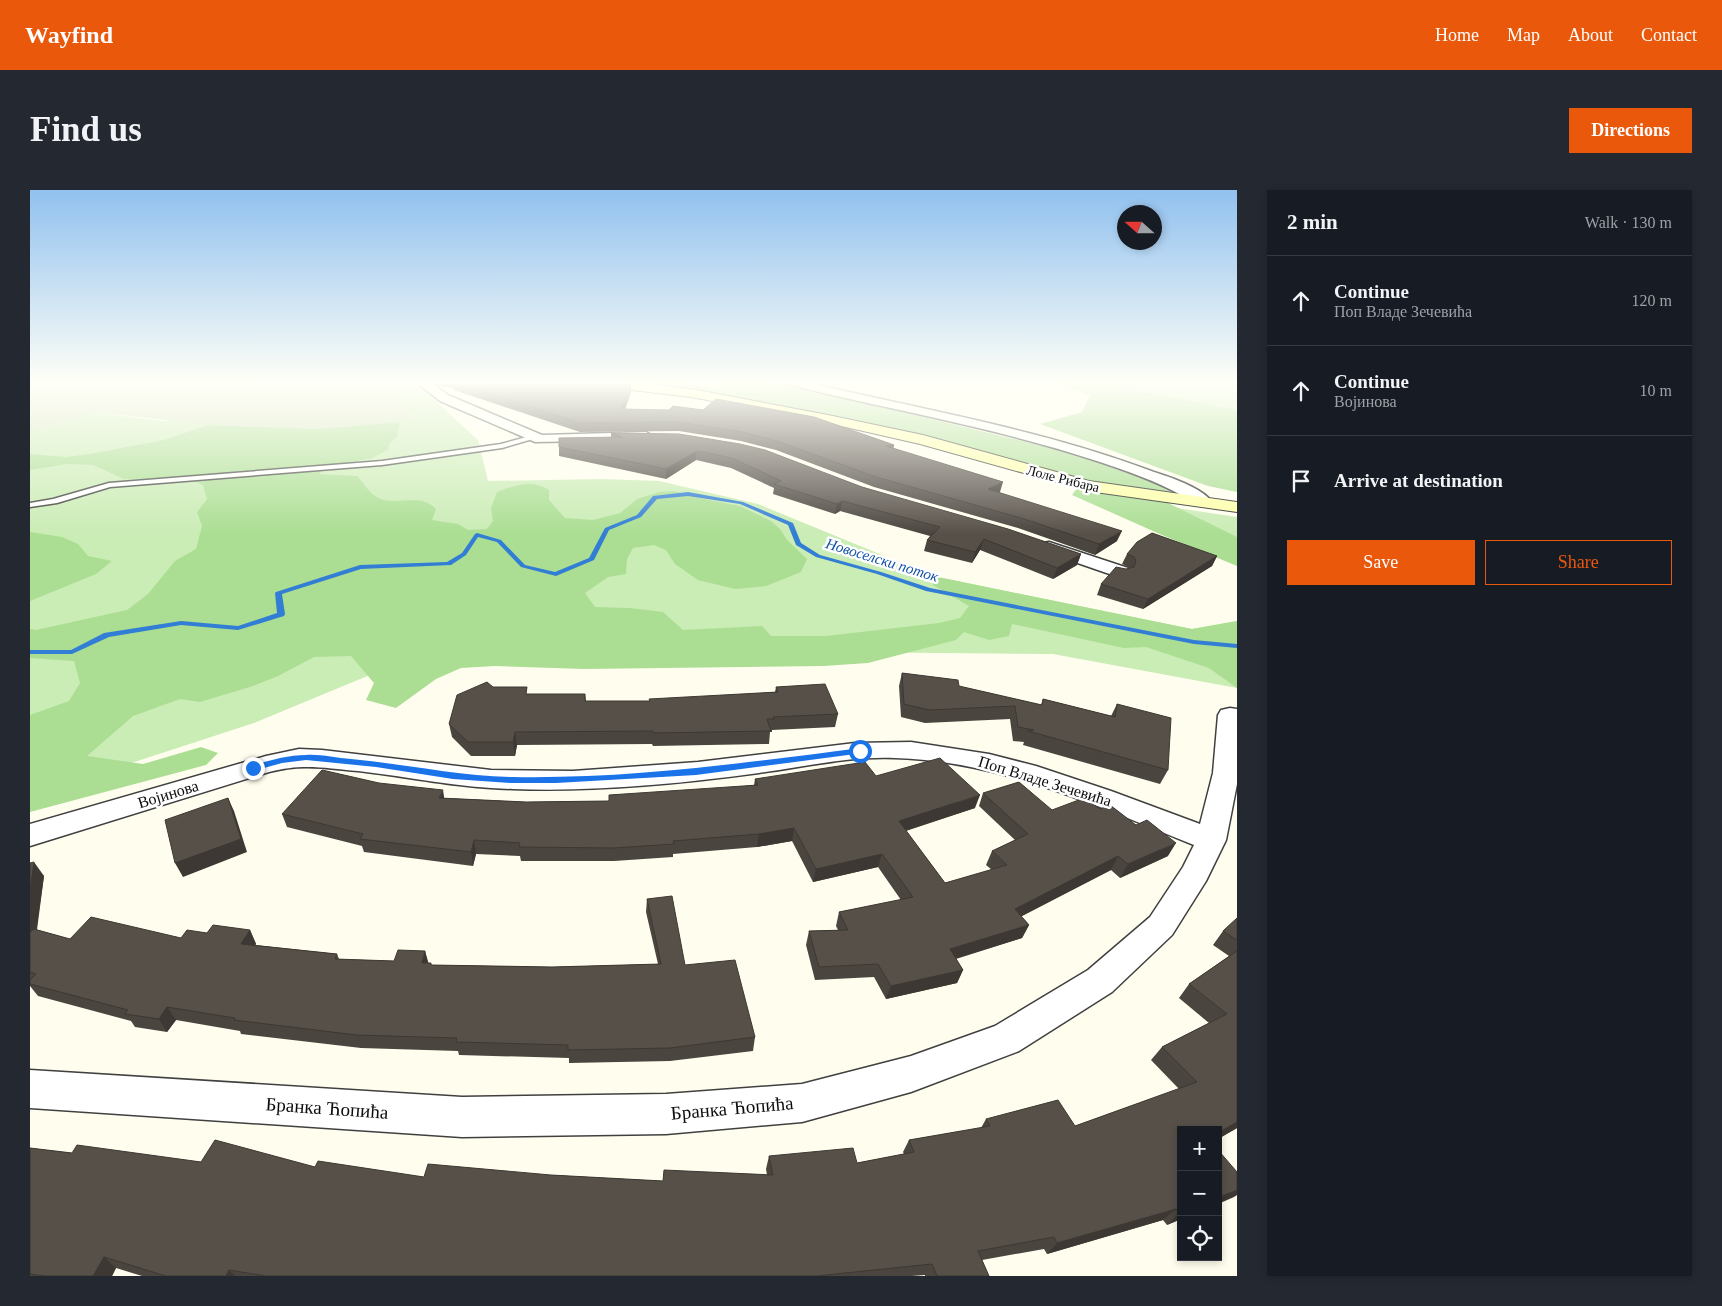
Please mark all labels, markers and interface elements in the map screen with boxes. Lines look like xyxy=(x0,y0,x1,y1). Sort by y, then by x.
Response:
text: Wayfind xyxy=(25,22,113,48)
text: Home xyxy=(1435,25,1479,45)
text: Map xyxy=(1507,25,1540,45)
text: About xyxy=(1568,25,1613,45)
text: Contact xyxy=(1641,25,1697,45)
button: Directions xyxy=(1569,108,1692,153)
text: Find us xyxy=(30,110,142,149)
north arrow xyxy=(1117,205,1162,250)
text: 2 min xyxy=(1287,210,1338,234)
text: Walk · 130 m xyxy=(1585,214,1672,231)
text: Continue xyxy=(1334,281,1409,302)
icon: ahead xyxy=(1287,287,1315,315)
text: 120 m xyxy=(1632,292,1672,309)
text: Поп Владе Зечевића xyxy=(1334,303,1472,320)
text: Continue xyxy=(1334,371,1409,392)
icon: ahead xyxy=(1287,377,1315,405)
text: 10 m xyxy=(1640,382,1672,399)
text: Војинова xyxy=(1334,393,1397,410)
street label: Лоле Рибара xyxy=(1025,463,1102,495)
icon: arrive xyxy=(1287,467,1315,495)
text: Arrive at destination xyxy=(1334,470,1503,491)
water label: Новоселски поток xyxy=(823,535,941,585)
button: Save xyxy=(1287,540,1475,585)
button: Share xyxy=(1485,540,1672,585)
route start xyxy=(849,740,872,763)
street label: Поп Владе Зечевића xyxy=(976,753,1114,810)
route end xyxy=(242,757,265,780)
street label: Војинова xyxy=(136,777,201,812)
street label: Бранка Ћопића xyxy=(670,1092,795,1124)
street label: Бранка Ћопића xyxy=(265,1093,390,1123)
map controls xyxy=(1177,1126,1222,1261)
button: + xyxy=(1177,1126,1222,1171)
button: − xyxy=(1177,1171,1222,1216)
button: locate xyxy=(1177,1216,1222,1261)

